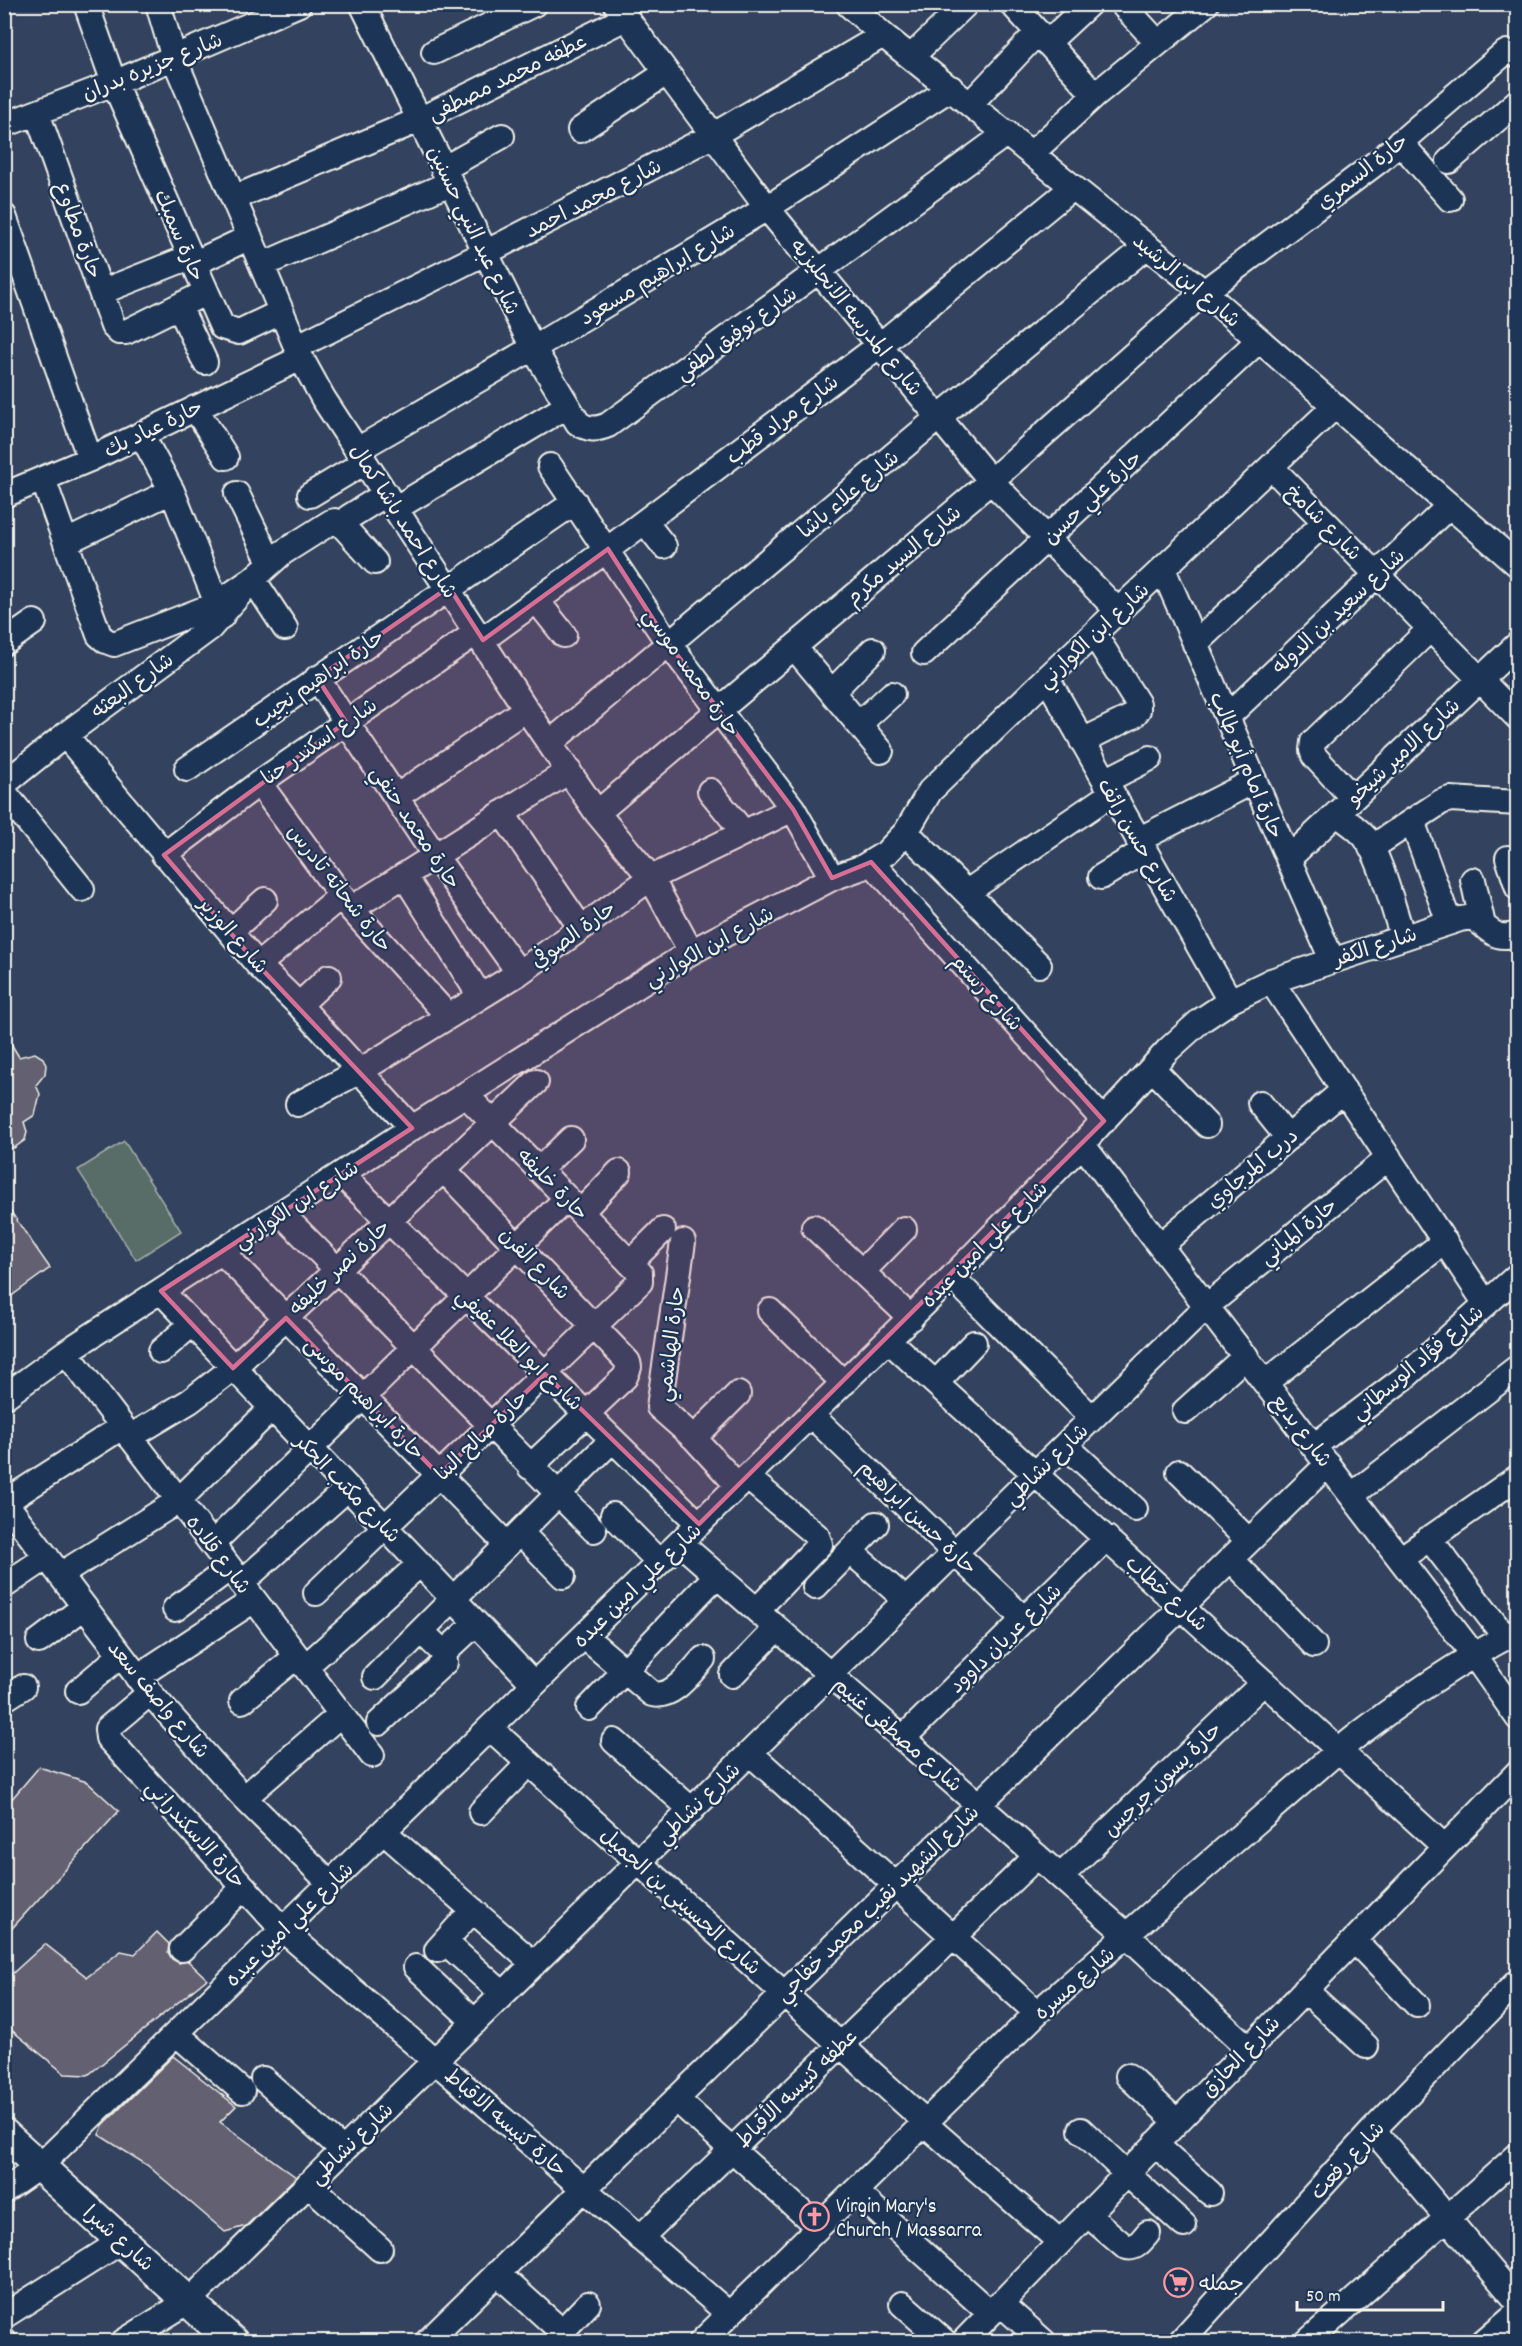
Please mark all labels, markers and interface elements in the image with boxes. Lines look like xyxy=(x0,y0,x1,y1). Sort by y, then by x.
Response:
street label: شارع جزيره بدران xyxy=(78,27,228,111)
street label: عطفه محمد مصطفى xyxy=(424,28,593,131)
street label: حارة السمري xyxy=(1311,128,1416,219)
street label: شارع عبد النبي حسنين xyxy=(416,142,525,321)
street label: شارع محمد احمد xyxy=(521,153,668,248)
street label: حارة مطاوع xyxy=(45,178,108,284)
street label: حارة سمبك xyxy=(144,186,210,287)
street label: شارع ابراهيم مسعود xyxy=(575,218,742,335)
street label: شارع ابن الرشيد xyxy=(1124,228,1246,337)
street label: شارع المدرسه الانجليزيه xyxy=(781,233,928,404)
street label: شارع توفيق لطفي xyxy=(671,281,805,391)
street label: شارع مراد قطب xyxy=(721,369,846,474)
street label: حارة عياد بك xyxy=(100,394,209,468)
street label: شارع احمد باشا كمال xyxy=(340,439,463,606)
street label: شارع علاء باشا xyxy=(793,445,907,548)
street label: حارة علي حسن xyxy=(1038,445,1151,554)
street label: شارع شامخ xyxy=(1277,479,1367,569)
street label: شارع السيد مكرم xyxy=(840,500,969,615)
street label: شارع سعيد بن الدوله xyxy=(1267,543,1413,683)
street label: شارع ابن الكوارني xyxy=(1032,577,1158,698)
street label: حارة محمد موسي xyxy=(633,603,745,745)
street label: حارة ابراهيم نجيب xyxy=(247,624,392,737)
street label: شارع البعثه xyxy=(86,647,181,728)
street label: حارة امام أبو طالب xyxy=(1200,688,1289,844)
street label: شارع اسكندر حنا xyxy=(257,692,385,795)
street label: شارع الامير شيخو xyxy=(1340,693,1469,815)
street label: حارة محمد حنفي xyxy=(360,761,466,897)
street label: شارع حسن رائف xyxy=(1088,774,1183,909)
street label: حارة شحاته تادرس xyxy=(278,819,397,960)
street label: شارع الوزير xyxy=(188,890,274,982)
street label: حارة الصوفي xyxy=(525,894,624,978)
street label: شارع ابن الكوارني xyxy=(640,901,781,997)
street label: شارع الكفر xyxy=(1328,921,1422,977)
street label: شارع رستم xyxy=(942,948,1028,1040)
street label: درب المرجاوي xyxy=(1202,1123,1306,1218)
street label: حارة خليفه xyxy=(508,1143,593,1229)
street label: شارع ابن الكوارني xyxy=(229,1155,367,1259)
street label: شارع علي امين عبده xyxy=(916,1176,1057,1317)
street label: حارة المباني xyxy=(1254,1192,1346,1275)
street label: حارة نصر خليفه xyxy=(284,1214,399,1324)
street label: شارع الفرن xyxy=(490,1222,575,1308)
street label: شارع ابو العلا عفيفي xyxy=(447,1283,588,1420)
street label: حارة الهاشمي xyxy=(651,1285,696,1404)
street label: شارع فؤاد الوسطاني xyxy=(1346,1300,1493,1430)
street label: حارة ابراهيم موسى xyxy=(296,1331,430,1469)
street label: حارة صالح البنا xyxy=(429,1385,537,1490)
street label: شارع بديع xyxy=(1262,1389,1337,1475)
street label: شارع نشاطي xyxy=(999,1418,1098,1515)
street label: شارع مكتب الحكر xyxy=(284,1427,406,1552)
street label: حارة حسن ابراهيم xyxy=(850,1455,982,1584)
street label: شارع قلاده xyxy=(177,1510,256,1602)
street label: شارع علي امين عبده xyxy=(568,1518,711,1657)
street label: شارع خطاب xyxy=(1117,1550,1213,1641)
street label: شارع عريان داوود xyxy=(944,1578,1070,1702)
street label: شارع واصف سعد xyxy=(98,1635,215,1766)
street label: شارع مصطفى غنيم xyxy=(825,1671,967,1801)
street label: حارة يسون جرجس xyxy=(1098,1717,1230,1846)
street label: شارع نشاطي xyxy=(651,1757,750,1854)
street label: حارة الاسكندراني xyxy=(136,1775,251,1898)
street label: شارع الشهيد نقيب محمد خفاجي xyxy=(770,1800,988,2012)
street label: شارع الحسيني بن الجميل xyxy=(591,1822,766,1985)
street label: شارع علي امين عبده xyxy=(220,1857,363,1996)
street label: شارع مسره xyxy=(1029,1941,1123,2029)
street label: شارع الحازق xyxy=(1195,2010,1289,2106)
street label: عطفه كنيسه الأقباط xyxy=(729,2022,866,2157)
street label: حارة كنيسه الاقباط xyxy=(436,2063,572,2186)
street label: شارع نشاطي xyxy=(304,2097,403,2194)
street label: شارع رفعت xyxy=(1305,2116,1394,2208)
place label: Virgin Mary's Church / Massarra xyxy=(836,2193,983,2247)
street label: شارع شبرا xyxy=(75,2200,159,2280)
church icon: Virgin Mary's Church / Massarra xyxy=(799,2201,831,2233)
supermarket icon: جمله xyxy=(1162,2267,1194,2299)
place label: جمله xyxy=(1199,2271,1244,2301)
scale bar xyxy=(1297,2274,1442,2312)
text: 50 m xyxy=(1306,2285,1341,2310)

